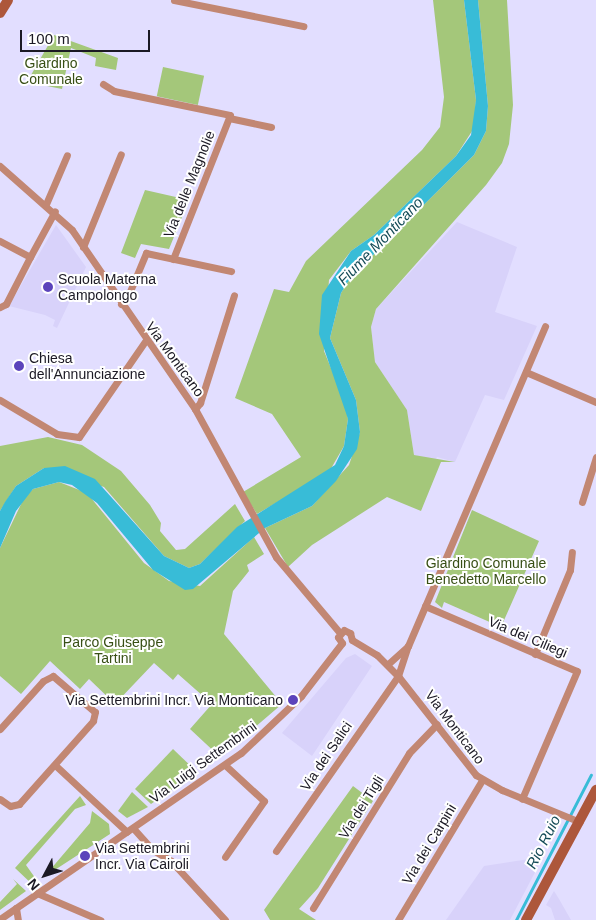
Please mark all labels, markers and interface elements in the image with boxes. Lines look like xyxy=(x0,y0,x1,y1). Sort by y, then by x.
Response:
scale bar xyxy=(22,20,152,52)
text: 100 m xyxy=(28,30,70,47)
park label: Giardino Comunale xyxy=(19,55,83,88)
street label: Via delle Magnolie xyxy=(160,128,218,240)
water label: Fiume Monticano xyxy=(334,193,426,289)
place label: Scuola Materna Campolongo xyxy=(58,271,156,304)
marker: Scuola Materna Campolongo xyxy=(42,281,54,293)
street label: Via Monticano xyxy=(142,318,208,400)
place label: Chiesa dell'Annunciazione xyxy=(29,350,145,382)
marker: Chiesa dell'Annunciazione xyxy=(13,360,25,372)
park label: Giardino Comunale Benedetto Marcello xyxy=(426,555,546,588)
street label: Via dei Ciliegi xyxy=(486,613,570,661)
park label: Parco Giuseppe Tartini xyxy=(63,634,163,666)
street label: Via Monticano xyxy=(422,687,488,767)
place label: Via Settembrini Incr. Via Monticano xyxy=(66,692,283,708)
marker: Via Settembrini Incr. Via Monticano xyxy=(287,694,299,706)
street label: Via Luigi Settembrini xyxy=(146,718,260,806)
street label: Via dei Salici xyxy=(297,718,355,794)
street label: Via dei Tigli xyxy=(335,772,387,842)
street label: Via dei Carpini xyxy=(398,801,460,887)
water label: Rio Ruio xyxy=(522,812,564,872)
place label: Via Settembrini Incr. Via Cairoli xyxy=(95,840,190,872)
north arrow xyxy=(20,850,70,900)
marker: Via Settembrini Incr. Via Cairoli xyxy=(79,850,91,862)
text: N xyxy=(24,876,43,894)

